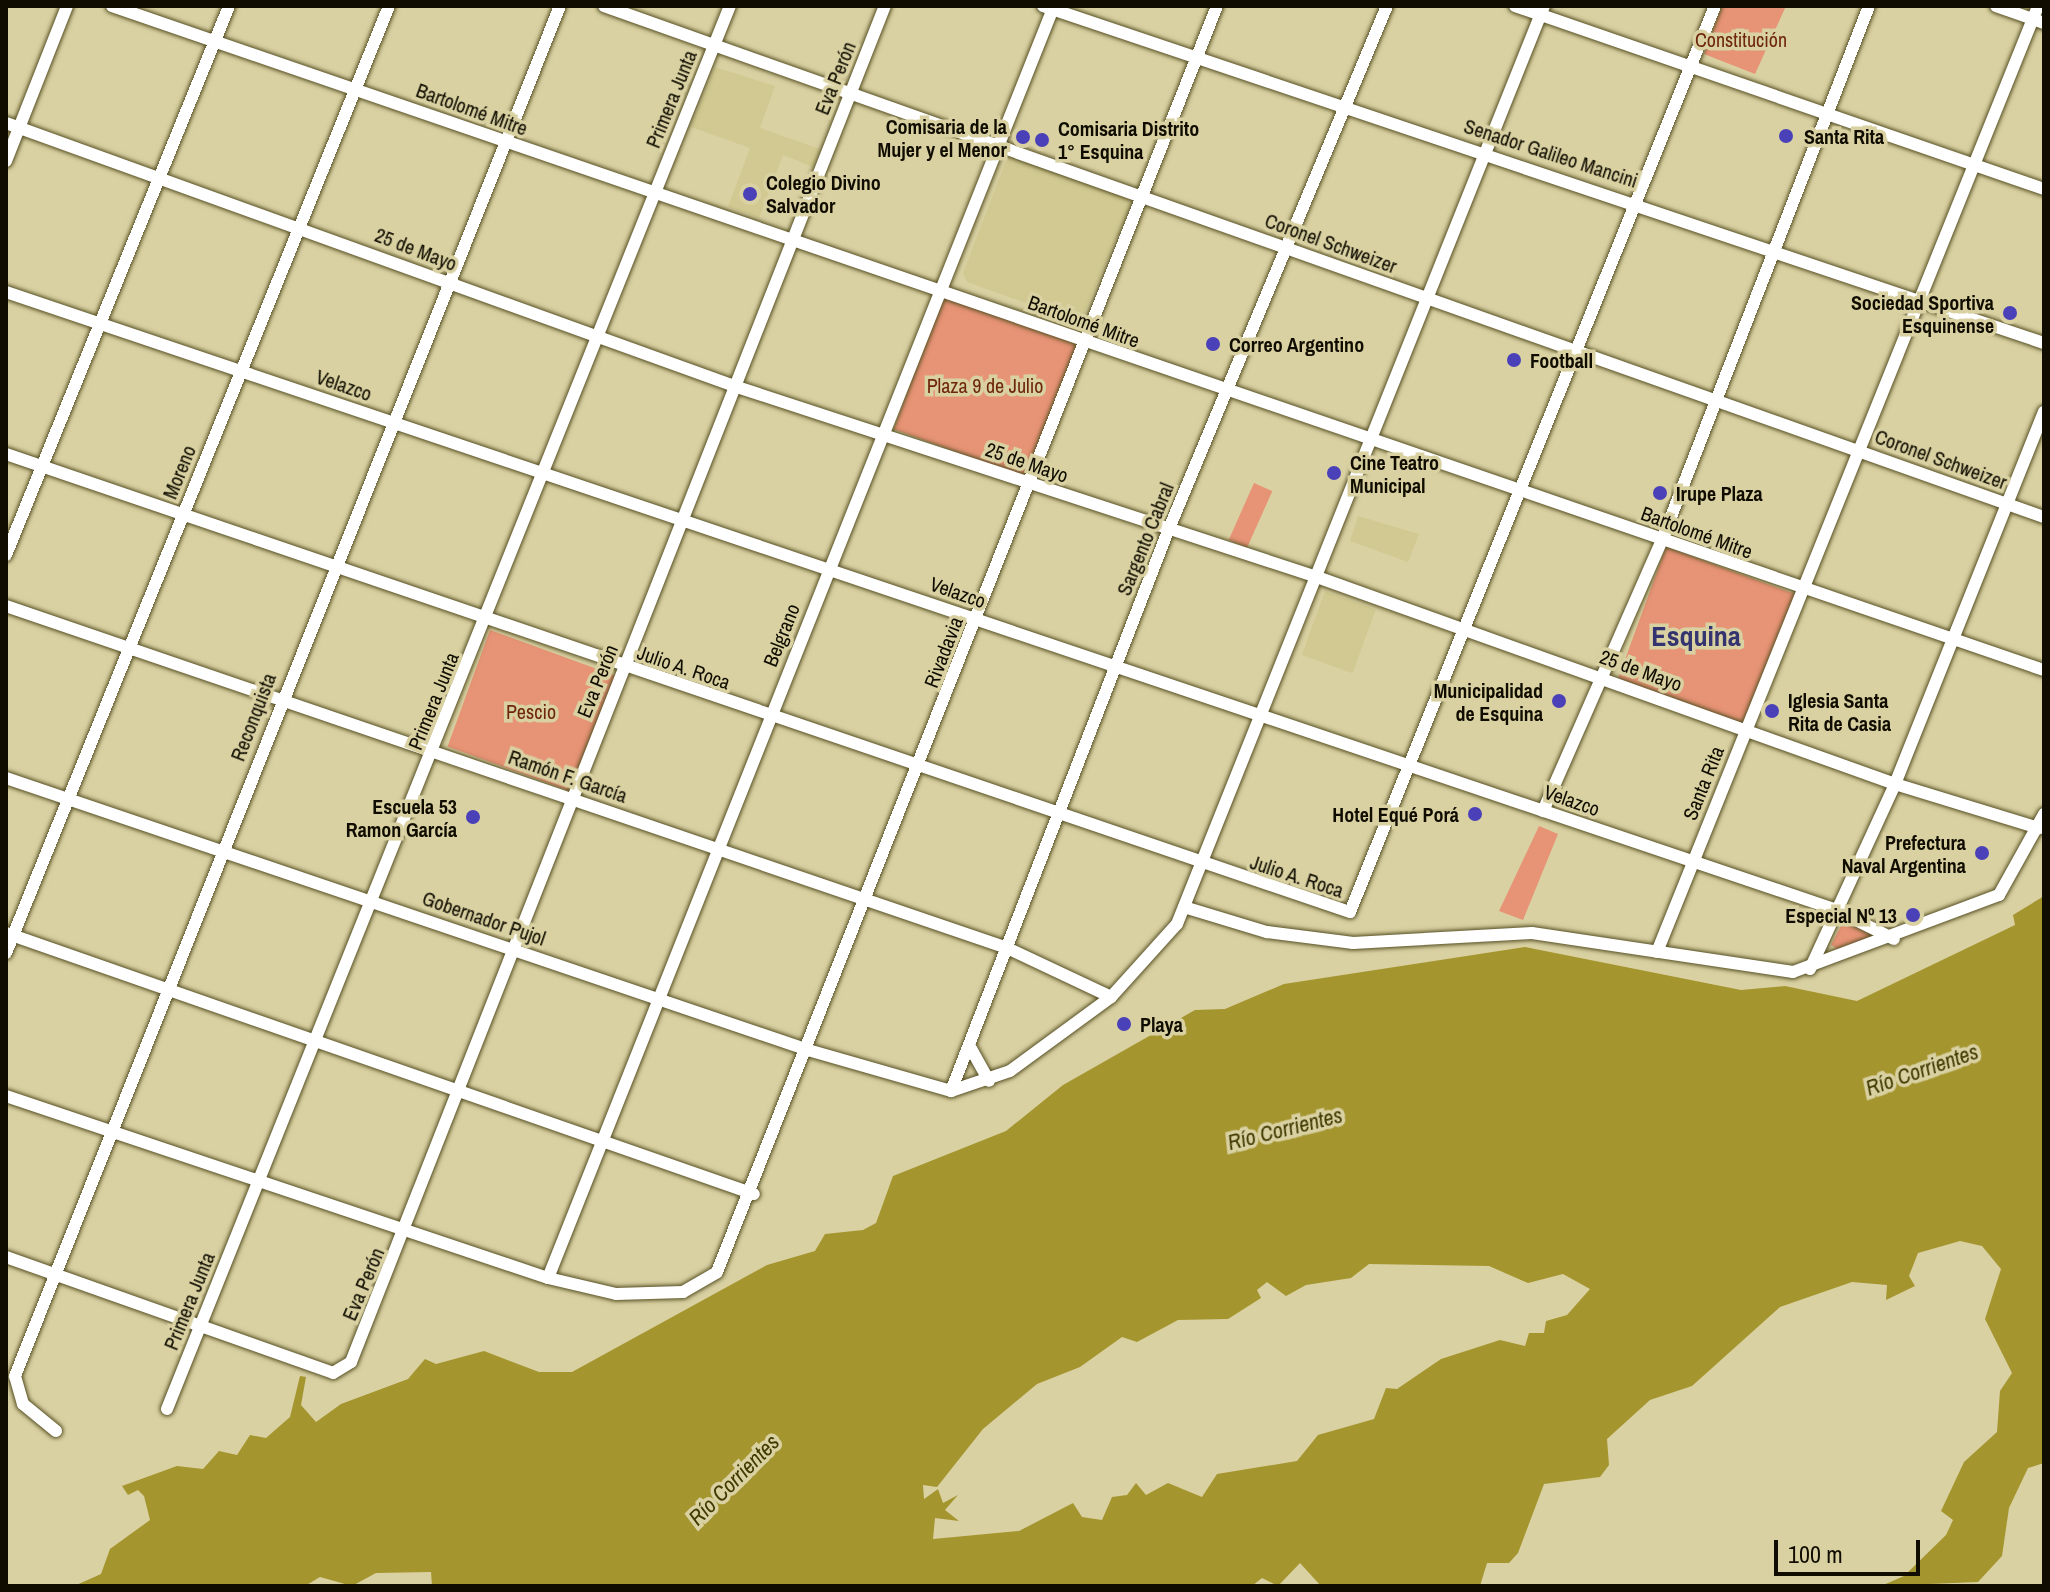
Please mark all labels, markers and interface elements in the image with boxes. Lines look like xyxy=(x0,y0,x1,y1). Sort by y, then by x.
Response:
park label: Constitución xyxy=(1695,27,1787,51)
street label: Eva Perón xyxy=(810,38,860,118)
street label: Primera Junta xyxy=(641,47,701,151)
street label: Bartolomé Mitre xyxy=(413,78,531,140)
place label: Comisaria de la Mujer y el Menor xyxy=(878,114,1007,161)
street label: Senador Galileo Mancini xyxy=(1461,114,1641,192)
place label: Comisaria Distrito 1° Esquina xyxy=(1058,116,1199,163)
place label: Santa Rita xyxy=(1804,124,1884,148)
marker: Santa Rita xyxy=(1775,125,1797,147)
marker: Comisaria de la Mujer y el Menor xyxy=(1014,128,1032,146)
marker: Comisaria Distrito 1° Esquina xyxy=(1033,131,1051,149)
place label: Colegio Divino Salvador xyxy=(766,170,881,217)
marker: Colegio Divino Salvador xyxy=(741,185,759,203)
street label: Coronel Schweizer xyxy=(1262,208,1400,278)
street label: 25 de Mayo xyxy=(372,222,460,276)
street label: Bartolomé Mitre xyxy=(1025,290,1143,352)
place label: Sociedad Sportiva Esquinense xyxy=(1851,290,1994,337)
marker: Sociedad Sportiva Esquinense xyxy=(2001,304,2019,322)
place label: Correo Argentino xyxy=(1229,332,1365,356)
marker: Correo Argentino xyxy=(1204,335,1222,353)
place label: Football xyxy=(1530,348,1593,372)
marker: Football xyxy=(1505,351,1523,369)
street label: Velazco xyxy=(313,364,375,406)
park label: Plaza 9 de Julio xyxy=(927,373,1043,397)
street label: Coronel Schweizer xyxy=(1872,424,2010,494)
street label: 25 de Mayo xyxy=(983,437,1071,487)
street label: Moreno xyxy=(157,442,201,502)
place label: Cine Teatro Municipal xyxy=(1350,450,1439,497)
marker: Cine Teatro Municipal xyxy=(1325,464,1343,482)
street label: Sargento Cabral xyxy=(1112,479,1178,599)
place label: Irupe Plaza xyxy=(1676,481,1763,505)
marker: Irupe Plaza xyxy=(1651,484,1669,502)
street label: Bartolomé Mitre xyxy=(1638,501,1756,563)
street label: Velazco xyxy=(927,571,989,613)
street label: Belgrano xyxy=(758,600,804,670)
street label: Rivadavia xyxy=(919,613,967,691)
district label: Esquina xyxy=(1651,619,1741,653)
street label: Julio A. Roca xyxy=(634,640,734,694)
street label: Eva Perón xyxy=(572,641,622,721)
street label: 25 de Mayo xyxy=(1597,644,1685,696)
street label: Primera Junta xyxy=(403,649,463,753)
street label: Reconquista xyxy=(225,670,281,764)
place label: Municipalidad de Esquina xyxy=(1434,678,1543,725)
place label: Iglesia Santa Rita de Casia xyxy=(1788,688,1891,735)
marker: Municipalidad de Esquina xyxy=(1550,692,1568,710)
park label: Pescio xyxy=(506,699,556,723)
marker: Iglesia Santa Rita de Casia xyxy=(1763,702,1781,720)
street label: Santa Rita xyxy=(1677,743,1729,823)
street label: Ramón F. García xyxy=(505,744,631,808)
street label: Velazco xyxy=(1541,779,1603,821)
place label: Escuela 53 Ramon García xyxy=(346,794,457,841)
place label: Hotel Equé Porá xyxy=(1332,802,1459,826)
marker: Hotel Equé Porá xyxy=(1466,805,1484,823)
marker: Escuela 53 Ramon García xyxy=(464,808,482,826)
place label: Prefectura Naval Argentina xyxy=(1841,830,1966,877)
marker: Prefectura Naval Argentina xyxy=(1973,844,1991,862)
street label: Julio A. Roca xyxy=(1247,850,1347,902)
street label: Gobernador Pujol xyxy=(419,886,549,950)
place label: Especial Nº 13 xyxy=(1785,903,1897,927)
marker: Especial Nº 13 xyxy=(1904,906,1922,924)
place label: Playa xyxy=(1140,1012,1183,1036)
marker: Playa xyxy=(1115,1015,1133,1033)
water label: Río Corrientes xyxy=(1862,1038,1982,1102)
water label: Río Corrientes xyxy=(1225,1102,1345,1156)
street label: Eva Perón xyxy=(337,1244,389,1324)
street label: Primera Junta xyxy=(159,1249,219,1353)
water label: Río Corrientes xyxy=(683,1429,785,1531)
scale bar xyxy=(1778,1524,1924,1574)
text: 100 m xyxy=(1788,1538,1843,1570)

